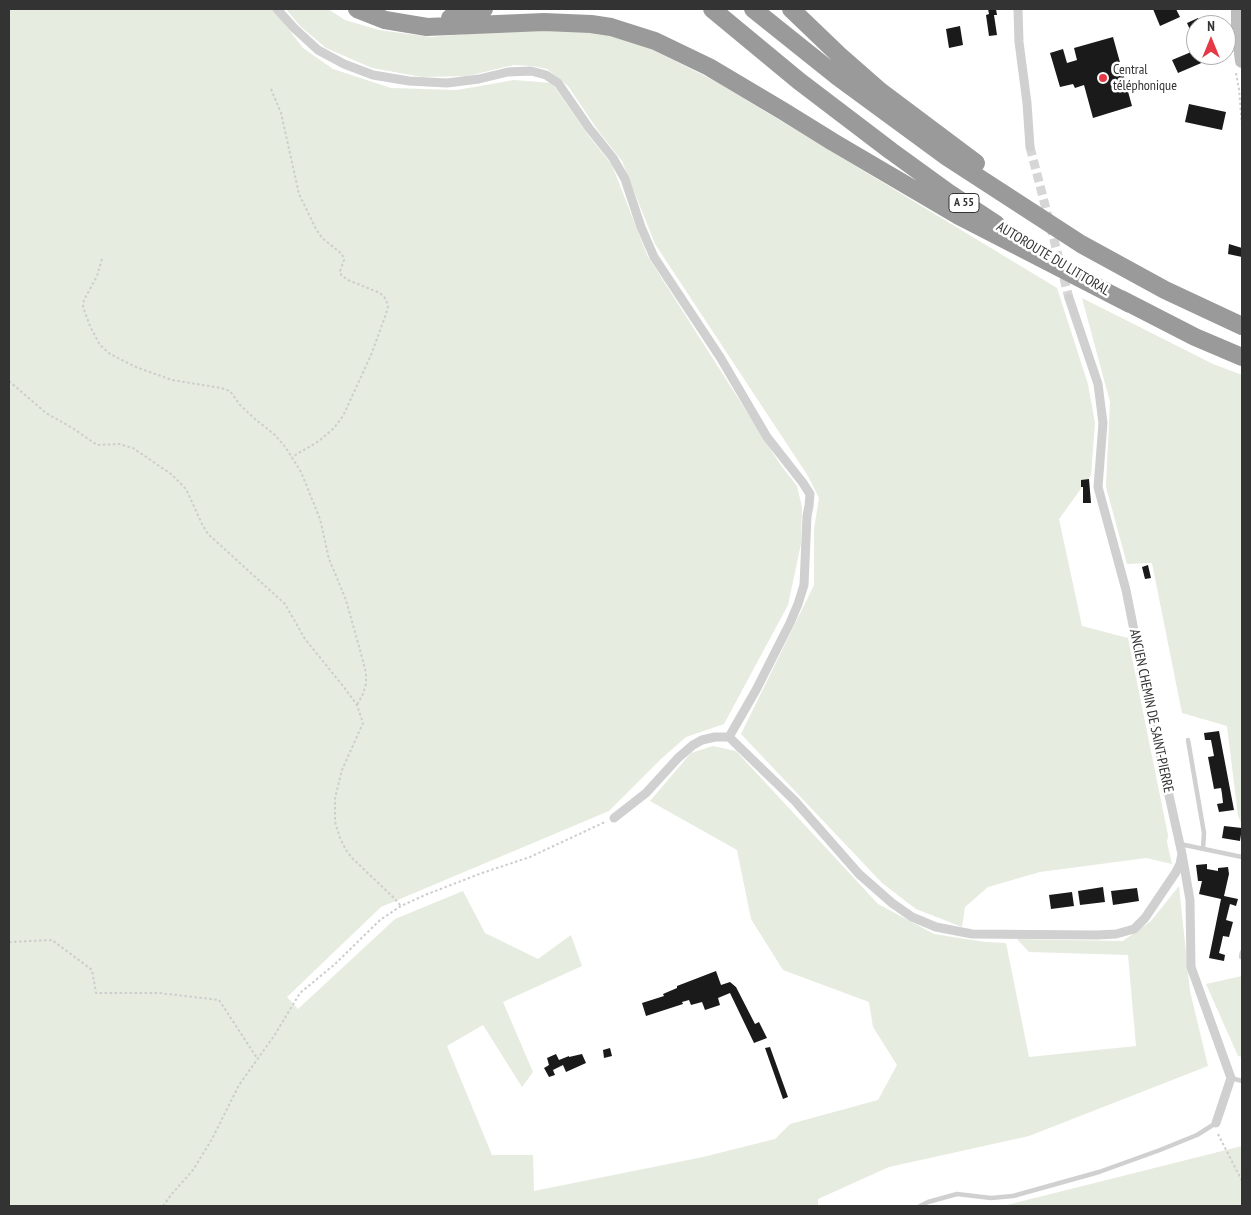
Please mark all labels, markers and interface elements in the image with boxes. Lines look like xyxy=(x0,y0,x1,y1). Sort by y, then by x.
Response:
north arrow xyxy=(1186,15,1236,65)
text: N xyxy=(1207,17,1215,35)
place label: Central téléphonique xyxy=(1113,62,1177,94)
marker: Central téléphonique xyxy=(1097,72,1109,84)
road number: A 55 xyxy=(949,194,979,212)
street label: AUTOROUTE DU LITTORAL xyxy=(993,218,1113,300)
street label: ANCIEN CHEMIN DE SAINT-PIERRE xyxy=(1125,628,1177,794)

